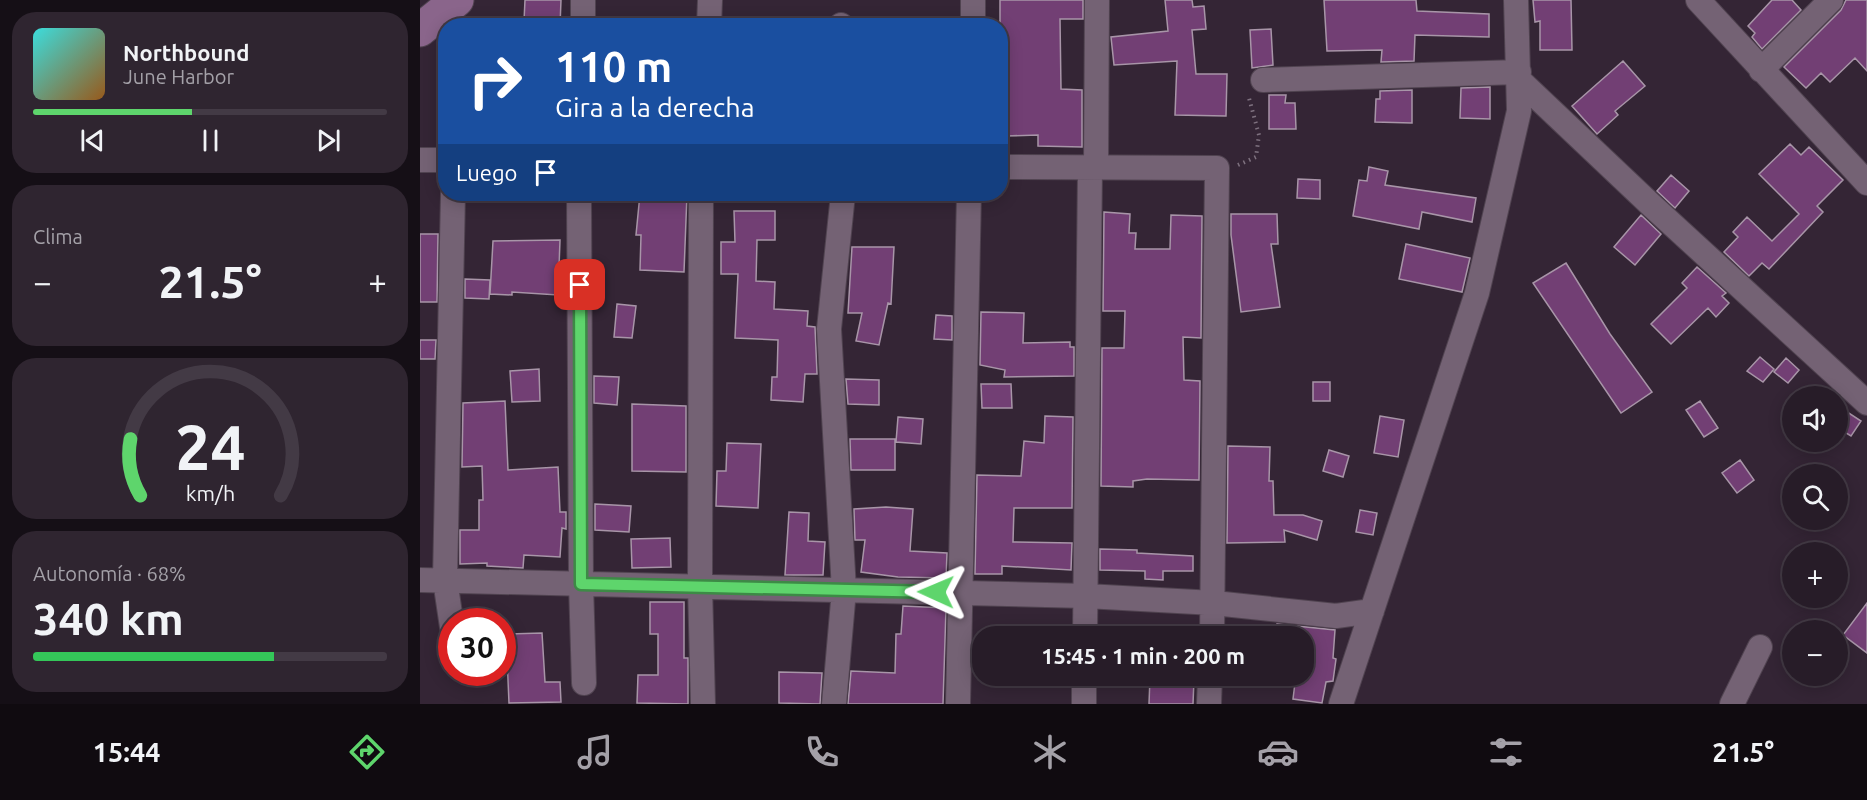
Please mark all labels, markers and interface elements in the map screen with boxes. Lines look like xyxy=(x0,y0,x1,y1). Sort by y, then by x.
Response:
text: Northbound xyxy=(123,40,249,65)
icon: right xyxy=(456,42,534,120)
text: 110 m xyxy=(555,43,672,90)
text: June Harbor xyxy=(123,65,234,88)
text: Gira a la derecha xyxy=(555,92,755,122)
icon: previous xyxy=(76,124,109,157)
icon: pause xyxy=(194,124,227,157)
icon: next xyxy=(312,124,345,157)
icon: arrive xyxy=(529,156,562,189)
text: Luego xyxy=(456,160,517,185)
text: Clima xyxy=(33,225,83,248)
text: 21.5° xyxy=(158,256,262,307)
pin xyxy=(554,259,605,310)
text: − xyxy=(33,263,52,300)
text: + xyxy=(368,263,387,300)
icon: arrive xyxy=(563,268,596,301)
map controls xyxy=(1782,386,1848,686)
button: sound xyxy=(1782,386,1848,452)
text: 24 xyxy=(175,412,245,482)
button: search xyxy=(1782,464,1848,530)
text: km/h xyxy=(185,481,235,505)
button: + xyxy=(1782,542,1848,608)
position arrow xyxy=(904,560,968,624)
text: Autonomía · 68% xyxy=(33,562,186,585)
text: 340 km xyxy=(33,593,184,644)
speed limit sign: 30 xyxy=(438,608,516,686)
button: − xyxy=(1782,620,1848,686)
text: 15:45 · 1 min · 200 m xyxy=(1041,643,1245,668)
icon: directions xyxy=(346,731,388,773)
icon: music xyxy=(574,731,616,773)
icon: phone xyxy=(801,731,843,773)
icon: climate xyxy=(1029,731,1071,773)
icon: car xyxy=(1257,731,1299,773)
icon: filters xyxy=(1485,731,1527,773)
text: 15:44 xyxy=(93,737,160,767)
text: 21.5° xyxy=(1712,737,1774,767)

